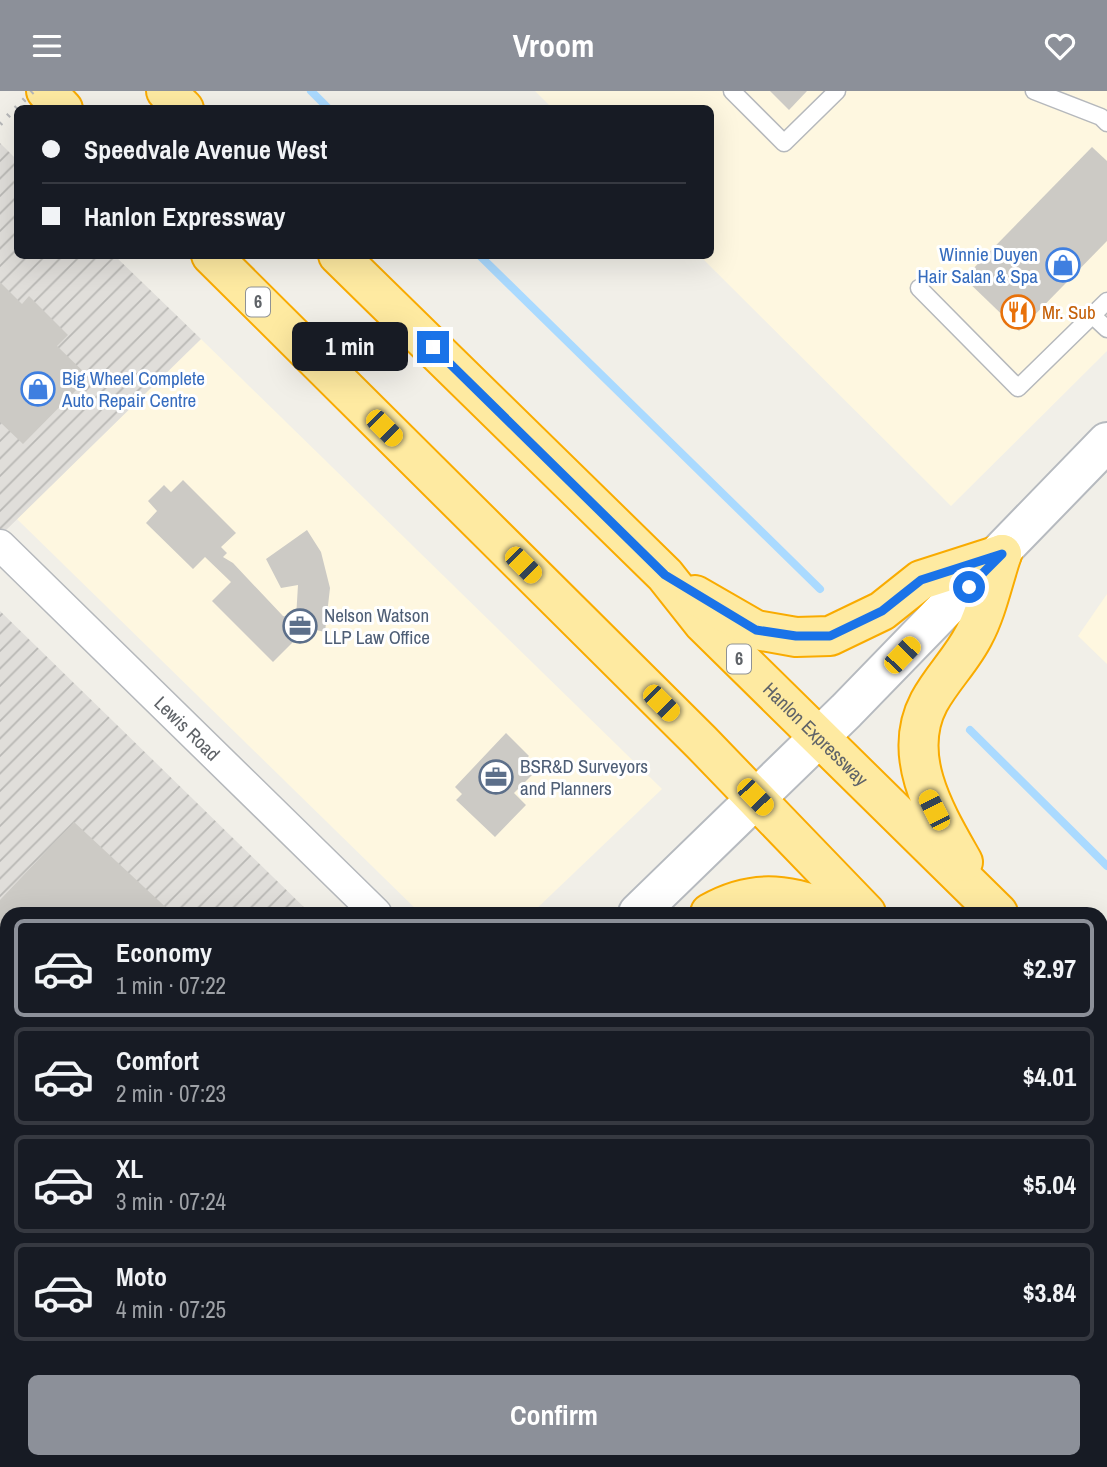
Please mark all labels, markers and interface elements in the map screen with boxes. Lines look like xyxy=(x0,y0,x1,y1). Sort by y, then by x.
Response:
text: Vroom xyxy=(513,24,594,67)
icon: menu xyxy=(28,27,66,65)
icon: heart xyxy=(1041,27,1079,65)
text: Speedvale Avenue West xyxy=(84,132,327,167)
text: Hanlon Expressway xyxy=(84,199,285,234)
place label: Winnie Duyen Hair Salan & Spa xyxy=(918,241,1038,289)
shop icon: Winnie Duyen Hair Salan & Spa xyxy=(1044,246,1082,284)
road number: 6 xyxy=(246,287,270,317)
restaurant icon: Mr. Sub xyxy=(999,293,1037,331)
place label: Mr. Sub xyxy=(1042,299,1096,325)
callout: 1 min xyxy=(293,323,408,371)
text: 1 min xyxy=(325,331,375,362)
route end xyxy=(417,331,449,363)
place label: Big Wheel Complete Auto Repair Centre xyxy=(61,365,205,413)
shop icon: Big Wheel Complete Auto Repair Centre xyxy=(19,370,57,408)
car xyxy=(362,406,407,450)
car xyxy=(501,543,546,587)
route start xyxy=(953,571,985,603)
place label: Nelson Watson LLP Law Office xyxy=(324,602,430,650)
office icon: Nelson Watson LLP Law Office xyxy=(281,607,319,645)
car xyxy=(880,633,925,677)
road number: 6 xyxy=(727,645,751,673)
street label: Hanlon Expressway xyxy=(758,676,874,792)
car xyxy=(639,681,684,725)
street label: Lewis Road xyxy=(149,690,226,766)
place label: BSR&D Surveyors and Planners xyxy=(520,753,648,801)
office icon: BSR&D Surveyors and Planners xyxy=(477,758,515,796)
car xyxy=(733,775,778,819)
car xyxy=(916,787,953,833)
text: Economy xyxy=(116,935,212,970)
icon: car xyxy=(32,937,95,1000)
text: $2.97 xyxy=(1023,951,1076,986)
text: 1 min · 07:22 xyxy=(116,970,226,1001)
text: Comfort xyxy=(116,1043,199,1078)
icon: car xyxy=(32,1045,95,1108)
text: $4.01 xyxy=(1023,1059,1076,1094)
text: 2 min · 07:23 xyxy=(116,1078,226,1109)
text: XL xyxy=(116,1151,143,1186)
icon: car xyxy=(32,1153,95,1216)
text: $5.04 xyxy=(1023,1167,1076,1202)
text: 3 min · 07:24 xyxy=(116,1186,226,1217)
text: Moto xyxy=(116,1259,167,1294)
icon: car xyxy=(32,1261,95,1324)
text: $3.84 xyxy=(1023,1275,1076,1310)
text: 4 min · 07:25 xyxy=(116,1294,226,1325)
button: Confirm xyxy=(28,1375,1080,1455)

